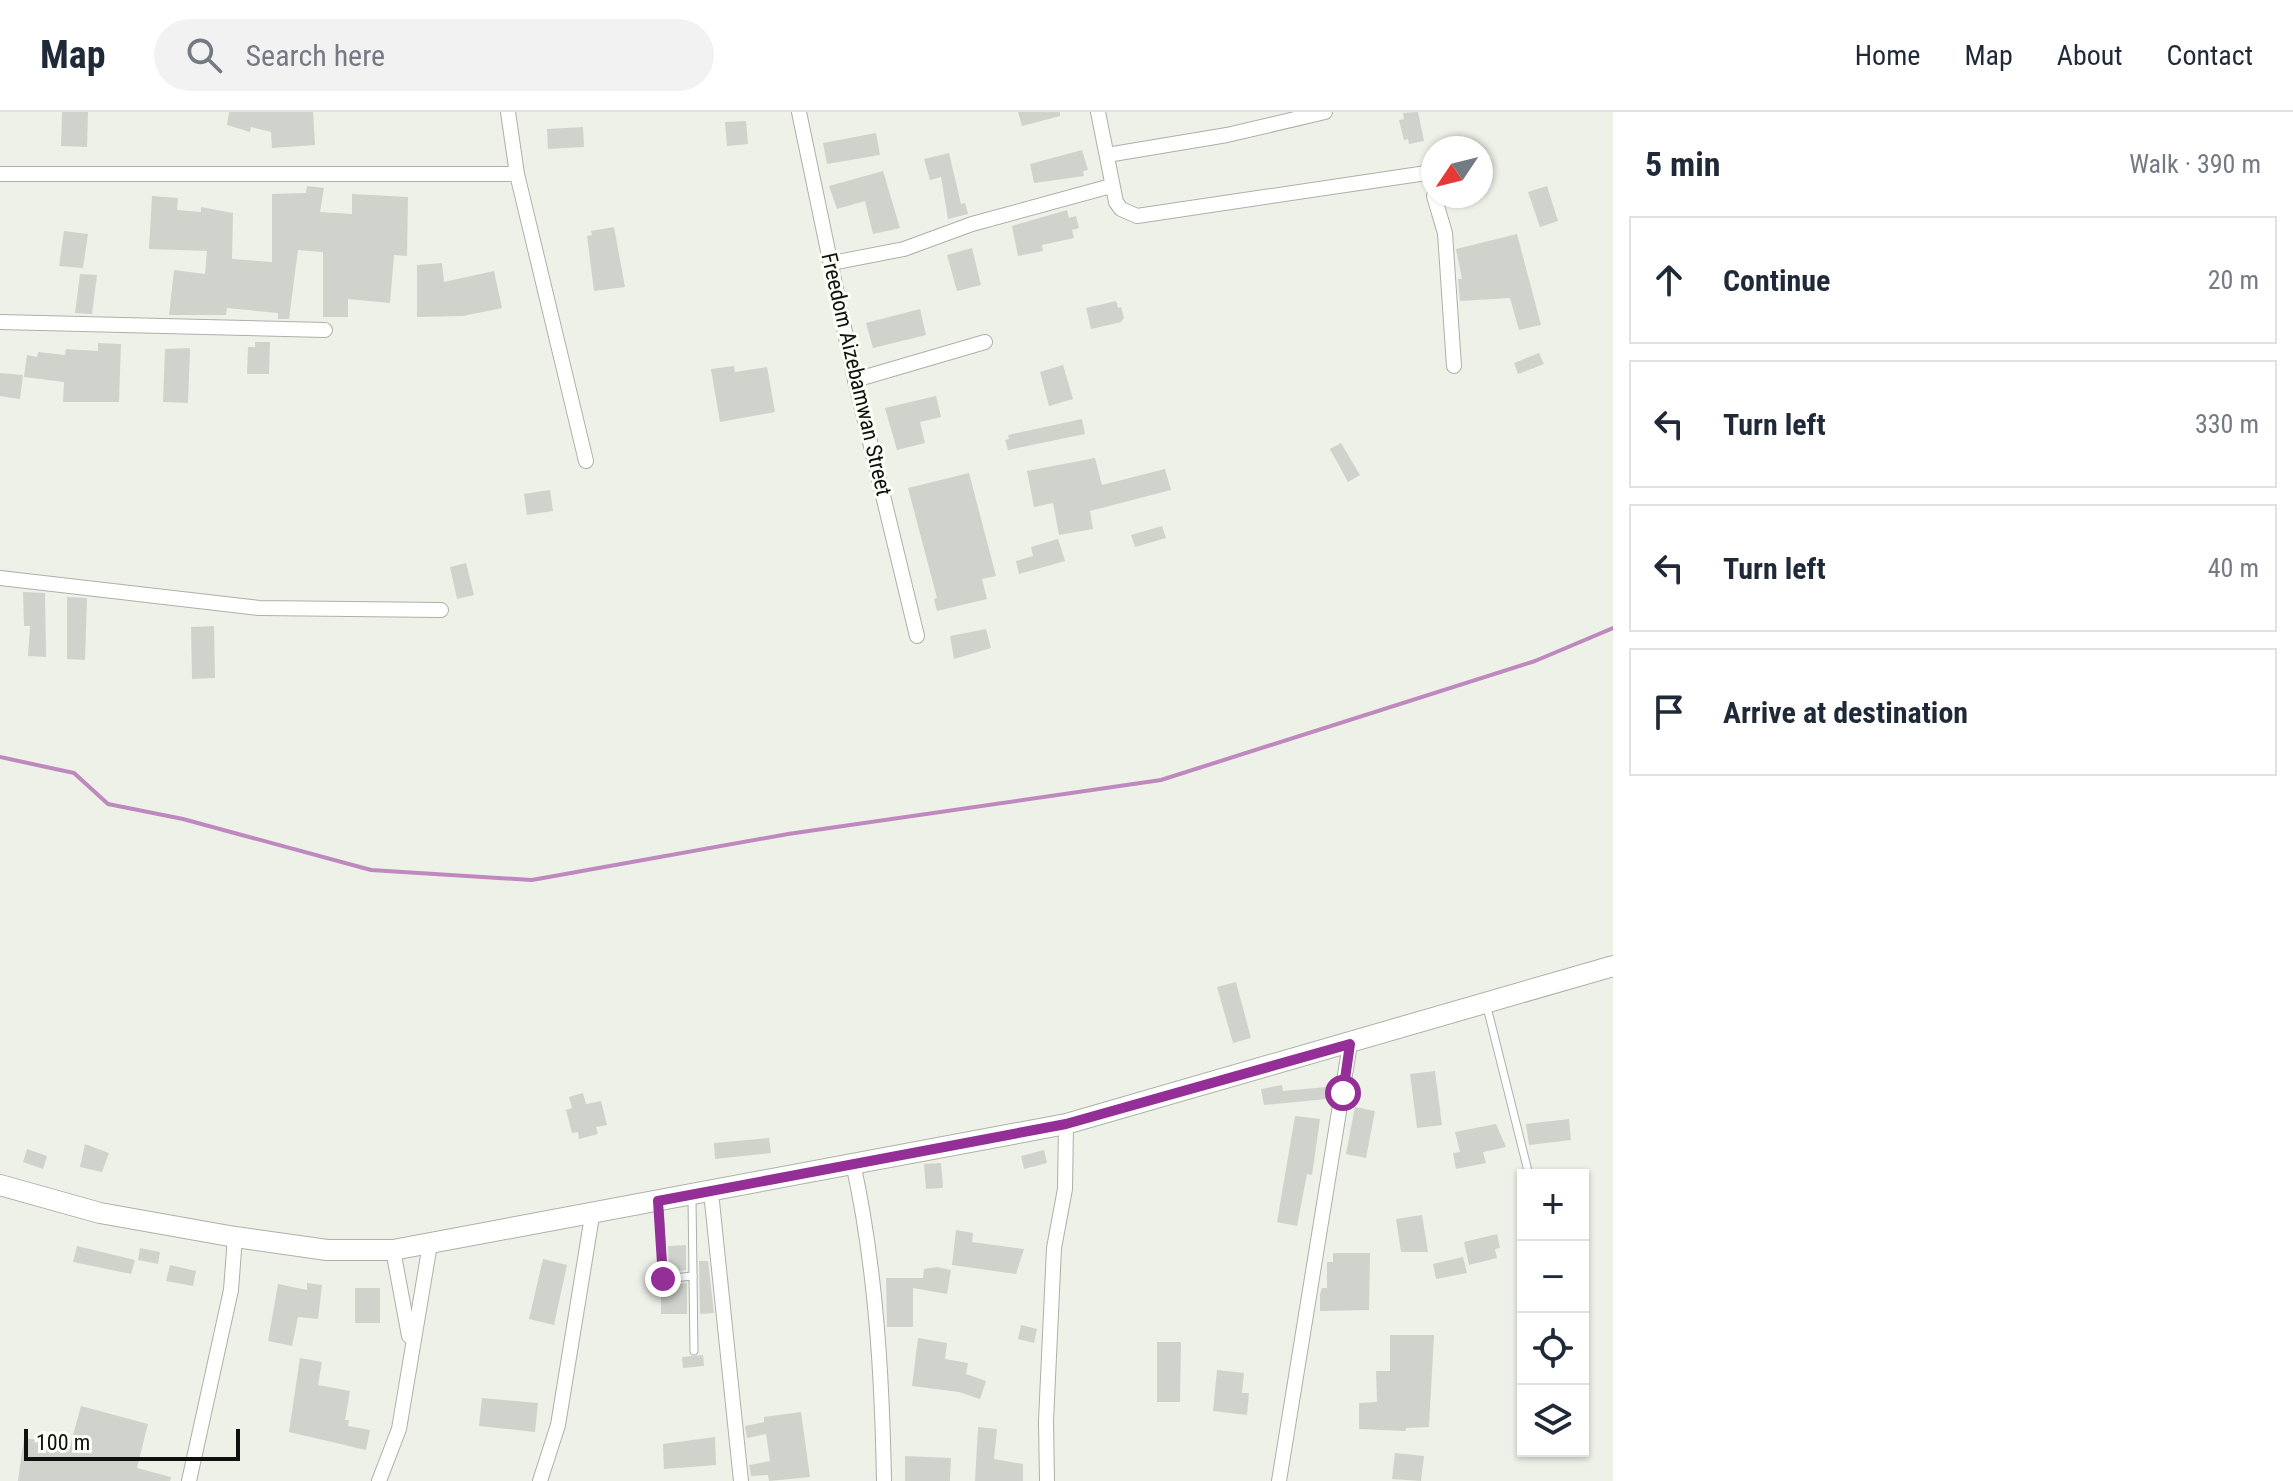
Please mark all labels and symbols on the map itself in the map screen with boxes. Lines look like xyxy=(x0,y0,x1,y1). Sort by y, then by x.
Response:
north arrow xyxy=(1421,136,1493,208)
street label: Freedom Aizebamwan Street xyxy=(816,250,897,498)
route start xyxy=(1325,1075,1361,1111)
route end xyxy=(645,1261,681,1297)
scale bar xyxy=(24,1425,240,1461)

